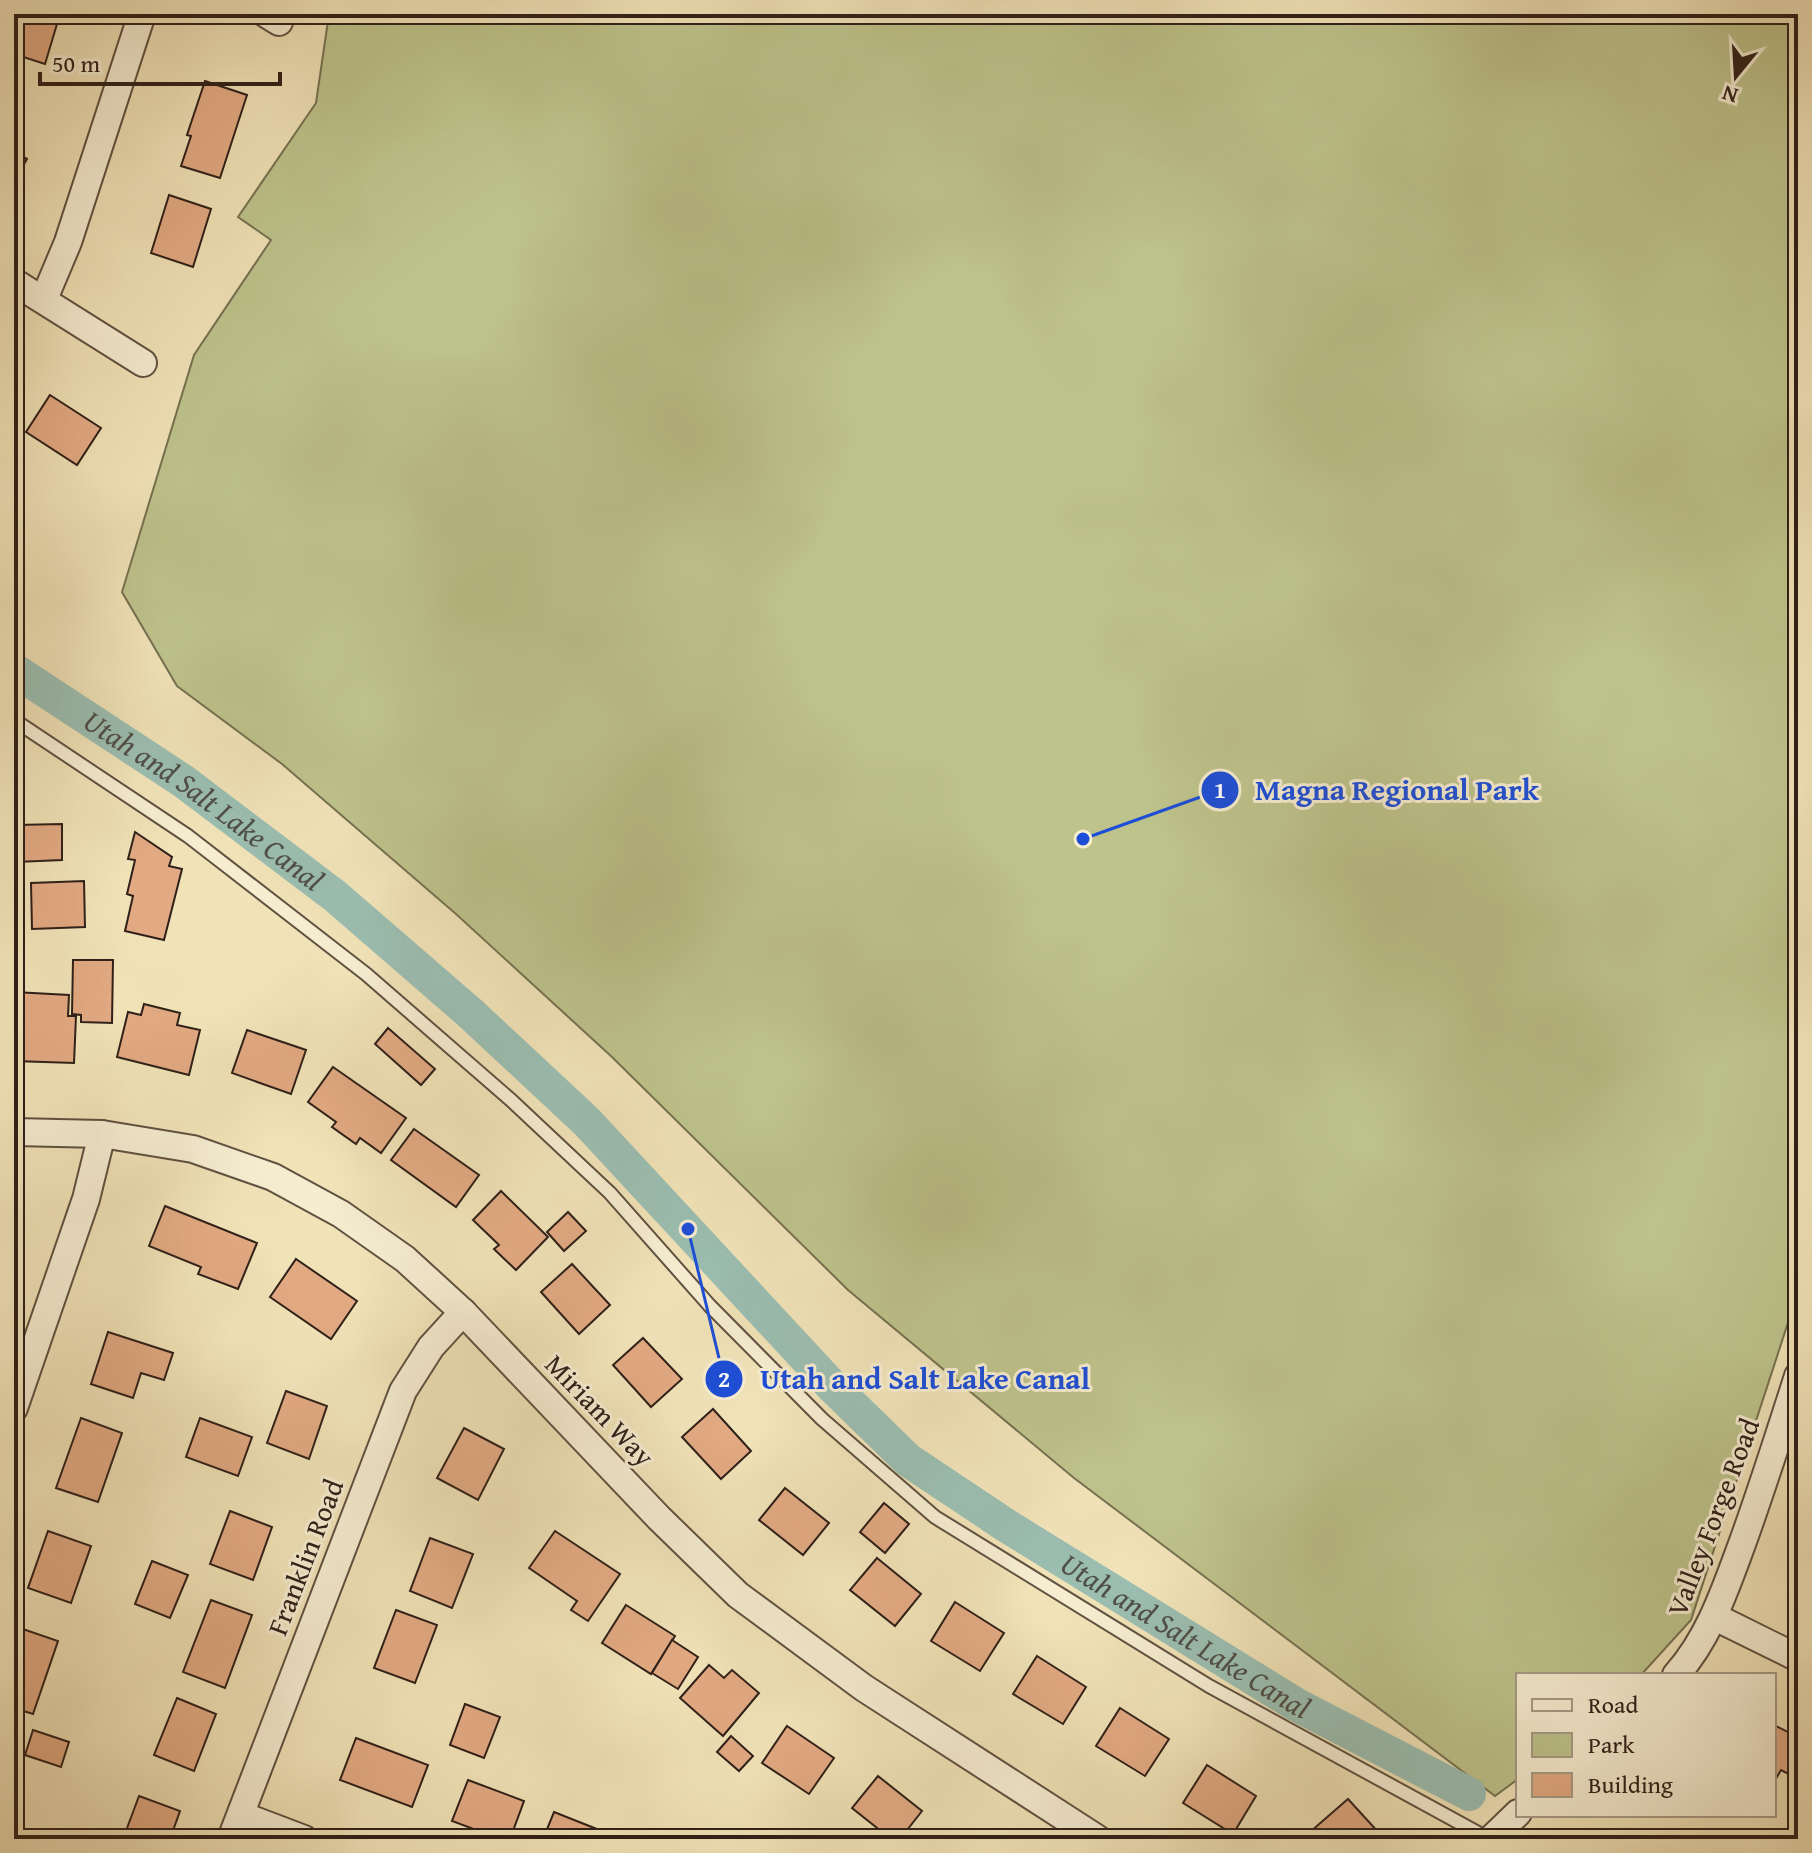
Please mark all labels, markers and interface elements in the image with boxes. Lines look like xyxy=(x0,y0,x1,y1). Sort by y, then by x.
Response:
scale bar xyxy=(40,36,280,86)
north arrow xyxy=(1696,36,1776,116)
text: 50 m xyxy=(52,46,100,81)
text: N xyxy=(1718,77,1742,113)
water label: Utah and Salt Lake Canal xyxy=(75,698,333,901)
callout: Magna Regional Park xyxy=(1200,763,1555,817)
text: Magna Regional Park xyxy=(1255,767,1540,811)
text: 1 xyxy=(1214,772,1226,807)
street label: Miriam Way xyxy=(536,1344,665,1475)
callout: Utah and Salt Lake Canal xyxy=(704,1352,1106,1406)
text: Utah and Salt Lake Canal xyxy=(760,1356,1090,1400)
text: 2 xyxy=(718,1361,730,1396)
street label: Valley Forge Road xyxy=(1656,1412,1769,1622)
street label: Franklin Road xyxy=(256,1473,353,1641)
water label: Utah and Salt Lake Canal xyxy=(1052,1541,1318,1729)
legend xyxy=(1516,1673,1776,1817)
text: Road xyxy=(1588,1687,1638,1722)
text: Park xyxy=(1588,1727,1635,1762)
text: Building xyxy=(1588,1767,1673,1802)

